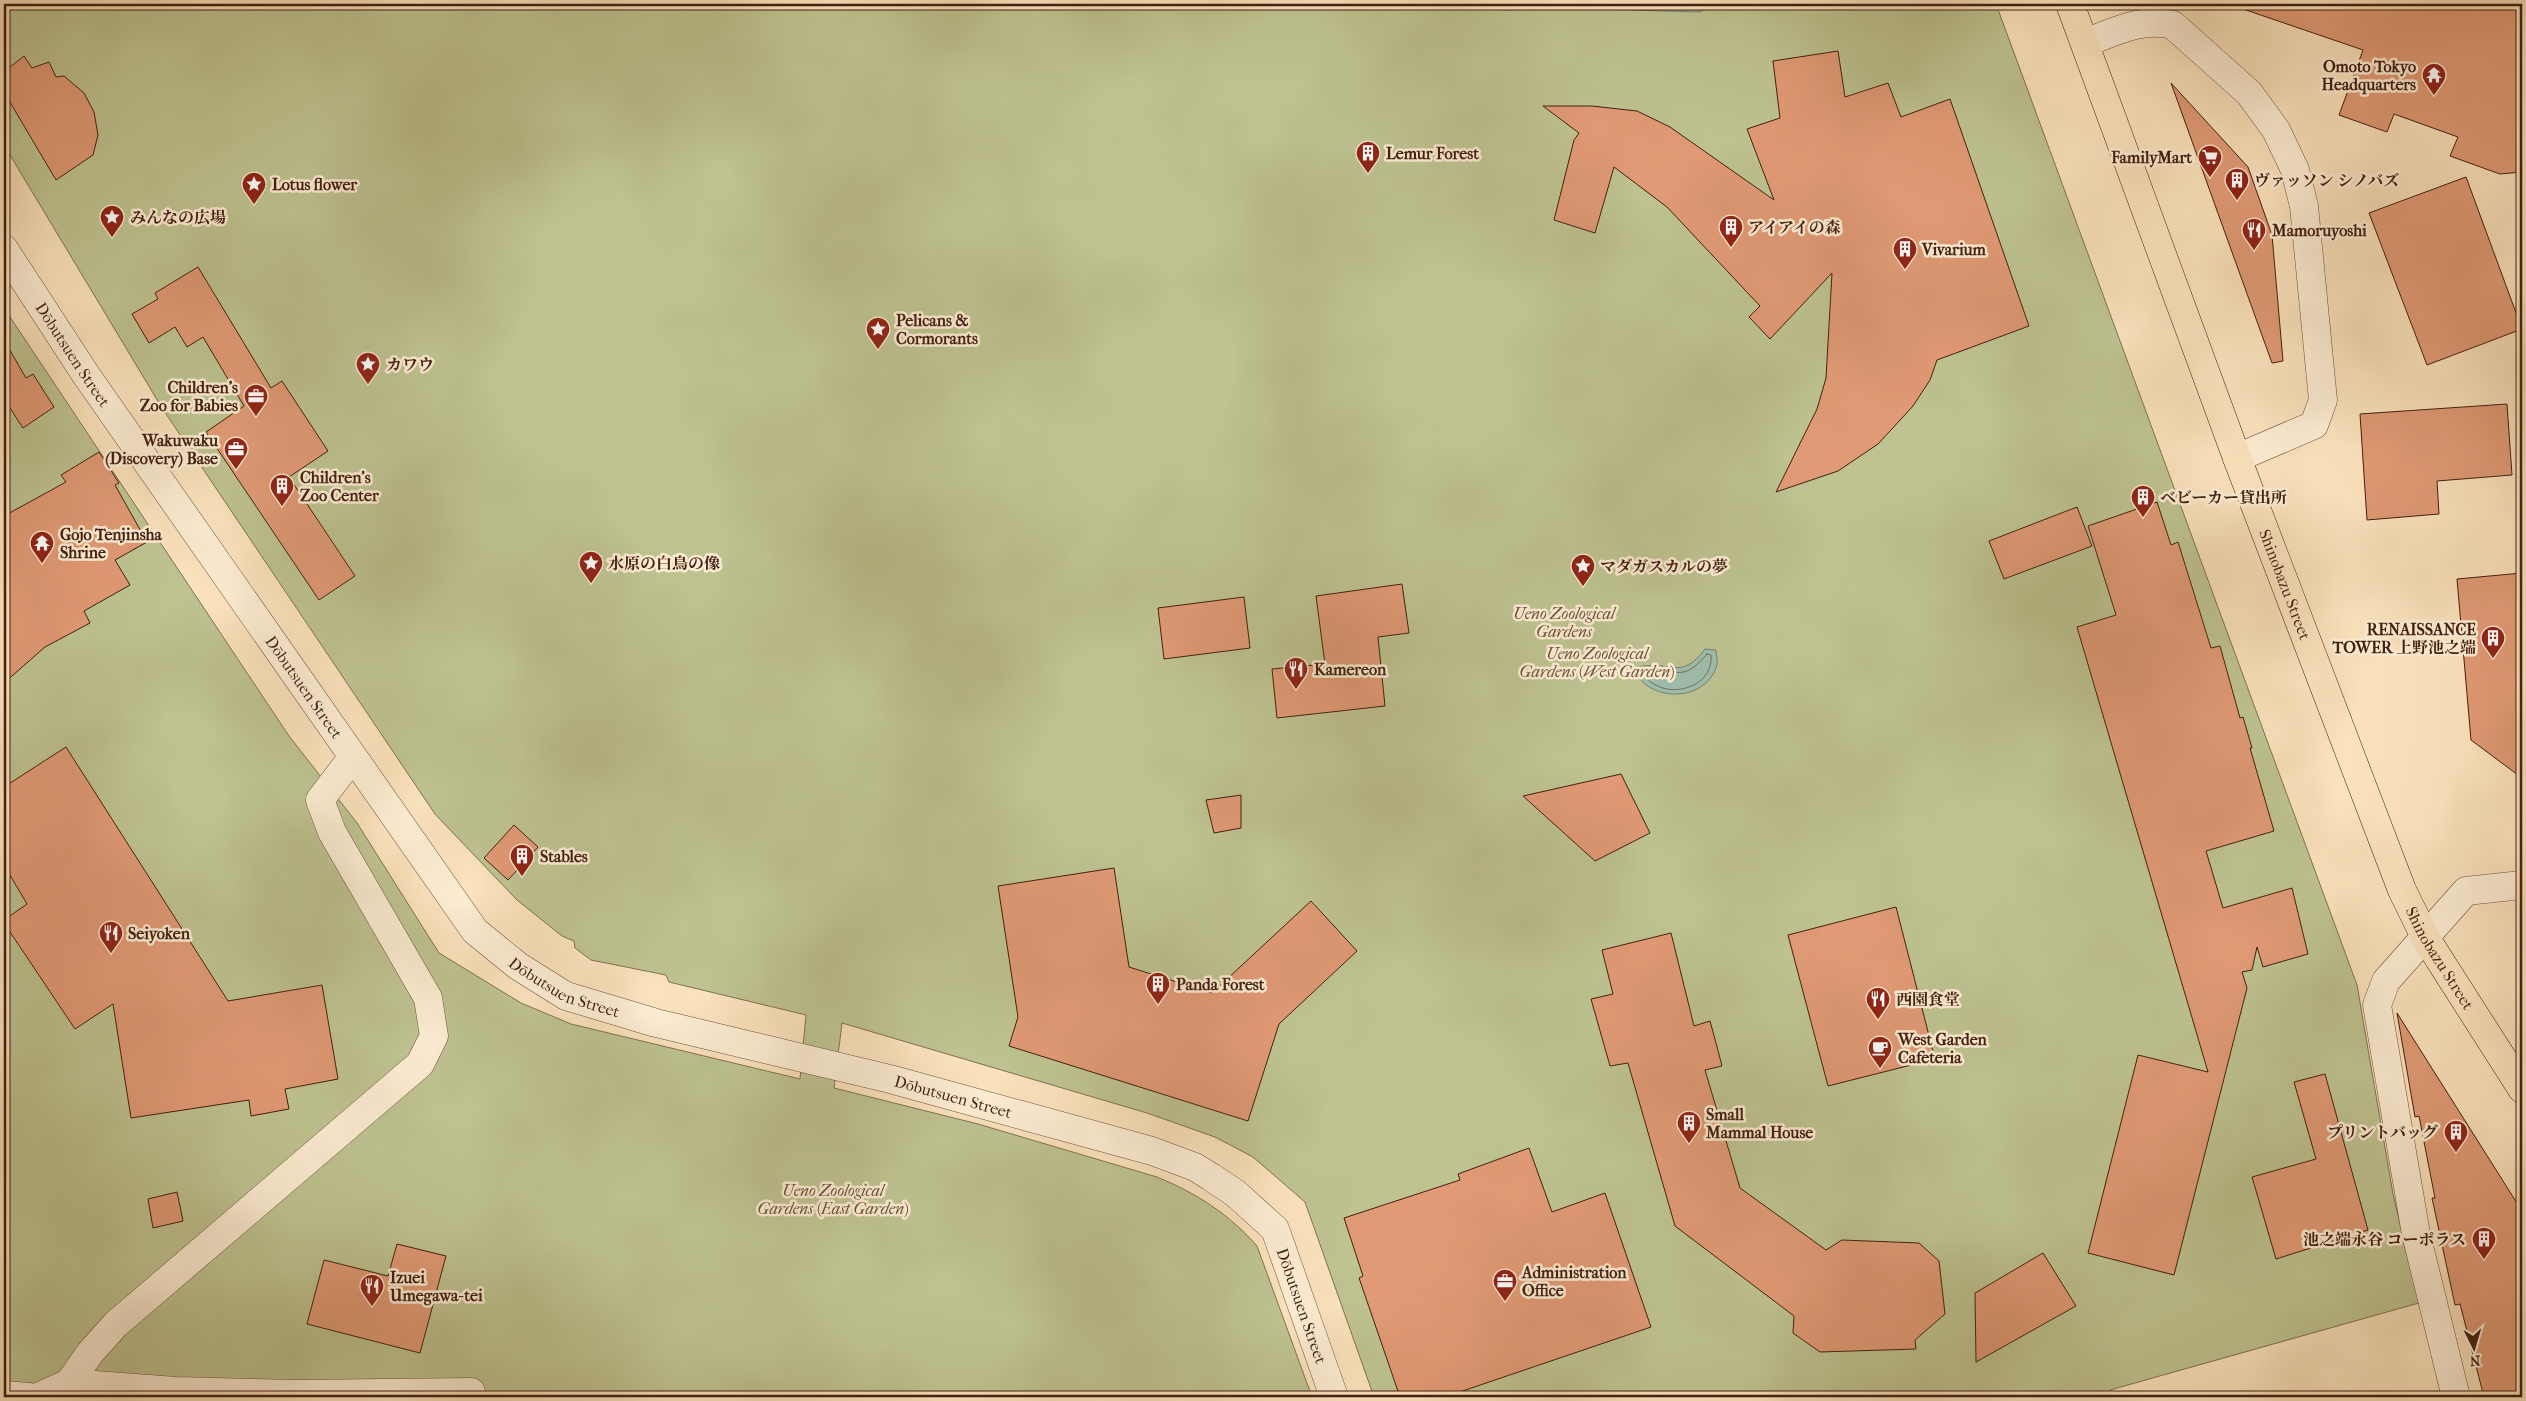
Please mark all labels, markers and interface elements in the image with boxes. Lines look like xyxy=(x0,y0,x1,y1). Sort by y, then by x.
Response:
place label: Omoto Tokyo Headquarters xyxy=(2322,57,2416,95)
temple icon: Omoto Tokyo Headquarters xyxy=(2421,62,2447,96)
building icon: Lemur Forest xyxy=(1355,140,1381,174)
place label: Lemur Forest xyxy=(1386,144,1479,163)
supermarket icon: FamilyMart xyxy=(2197,144,2223,178)
place label: FamilyMart xyxy=(2110,148,2192,168)
building icon: ヴァッソン シノバズ xyxy=(2224,167,2250,201)
place icon: Lotus flower xyxy=(241,171,267,205)
place label: ヴァッソン シノバズ xyxy=(2254,171,2399,190)
place label: Lotus flower xyxy=(272,175,358,194)
place icon: みんなの広場 xyxy=(99,204,125,238)
place label: みんなの広場 xyxy=(130,208,226,227)
building icon: アイアイの森 xyxy=(1718,214,1744,248)
restaurant icon: Mamoruyoshi xyxy=(2241,217,2267,251)
place label: アイアイの森 xyxy=(1748,218,1841,237)
place label: Mamoruyoshi xyxy=(2271,221,2367,241)
building icon: Vivarium xyxy=(1892,236,1918,270)
place label: Vivarium xyxy=(1921,240,1987,259)
street label: Dōbutsuen Street xyxy=(32,299,115,410)
place label: Pelicans & Cormorants xyxy=(896,311,978,348)
place icon: Pelicans & Cormorants xyxy=(865,316,891,350)
place icon: カワウ xyxy=(355,351,381,385)
place label: カワウ xyxy=(386,355,434,374)
place label: Children's Zoo for Babies xyxy=(140,378,238,415)
office icon: Children's Zoo for Babies xyxy=(243,383,269,417)
place label: Wakuwaku (Discovery) Base xyxy=(105,431,219,469)
office icon: Wakuwaku (Discovery) Base xyxy=(223,436,249,470)
place label: Children's Zoo Center xyxy=(300,468,380,505)
building icon: Children's Zoo Center xyxy=(269,473,295,507)
building icon: ベビーカー貸出所 xyxy=(2130,484,2156,518)
place label: ベビーカー貸出所 xyxy=(2160,488,2287,507)
place label: Gojo Tenjinsha Shrine xyxy=(60,525,163,562)
street label: Shinobazu Street xyxy=(2256,526,2315,643)
temple icon: Gojo Tenjinsha Shrine xyxy=(29,530,55,564)
place icon: 水原の白鳥の像 xyxy=(578,550,604,584)
place icon: マダガスカルの夢 xyxy=(1570,553,1596,587)
place label: 水原の白鳥の像 xyxy=(608,554,720,573)
place label: マダガスカルの夢 xyxy=(1600,557,1728,576)
park label: Ueno Zoological Gardens xyxy=(1513,604,1617,641)
place label: RENAISSANCE TOWER 上野池之端 xyxy=(2331,620,2476,657)
building icon: RENAISSANCE TOWER 上野池之端 xyxy=(2480,625,2506,659)
street label: Dōbutsuen Street xyxy=(262,632,347,742)
park label: Ueno Zoological Gardens (West Garden) xyxy=(1520,644,1674,681)
restaurant icon: Kamereon xyxy=(1283,656,1309,690)
place label: Kamereon xyxy=(1314,660,1387,679)
building icon: Stables xyxy=(509,843,535,877)
place label: Stables xyxy=(540,847,588,866)
street label: Shinobazu Street xyxy=(2402,903,2478,1013)
restaurant icon: Seiyoken xyxy=(98,920,124,954)
place label: Seiyoken xyxy=(128,924,191,944)
street label: Dōbutsuen Street xyxy=(505,953,622,1021)
building icon: Panda Forest xyxy=(1145,971,1171,1005)
place label: Panda Forest xyxy=(1176,975,1265,994)
restaurant icon: 西園食堂 xyxy=(1865,986,1891,1020)
place label: 西園食堂 xyxy=(1896,990,1960,1009)
place label: West Garden Cafeteria xyxy=(1897,1030,1988,1067)
cafe icon: West Garden Cafeteria xyxy=(1867,1035,1893,1069)
street label: Dōbutsuen Street xyxy=(892,1071,1014,1122)
place label: Small Mammal House xyxy=(1705,1105,1813,1142)
building icon: Small Mammal House xyxy=(1676,1110,1702,1144)
building icon: プリントバッグ xyxy=(2443,1119,2469,1153)
place label: プリントバッグ xyxy=(2327,1123,2438,1142)
park label: Ueno Zoological Gardens (East Garden) xyxy=(757,1181,909,1218)
building icon: 池之端永谷 コーポラス xyxy=(2471,1226,2497,1260)
place label: 池之端永谷 コーポラス xyxy=(2303,1230,2466,1249)
street label: Dōbutsuen Street xyxy=(1273,1245,1331,1366)
place label: Administration Office xyxy=(1521,1263,1627,1300)
place label: Izuei Umegawa‑tei xyxy=(389,1268,483,1306)
office icon: Administration Office xyxy=(1492,1268,1518,1302)
restaurant icon: Izuei Umegawa‑tei xyxy=(359,1273,385,1307)
north arrow xyxy=(2448,1324,2498,1374)
text: N xyxy=(2469,1352,2481,1369)

